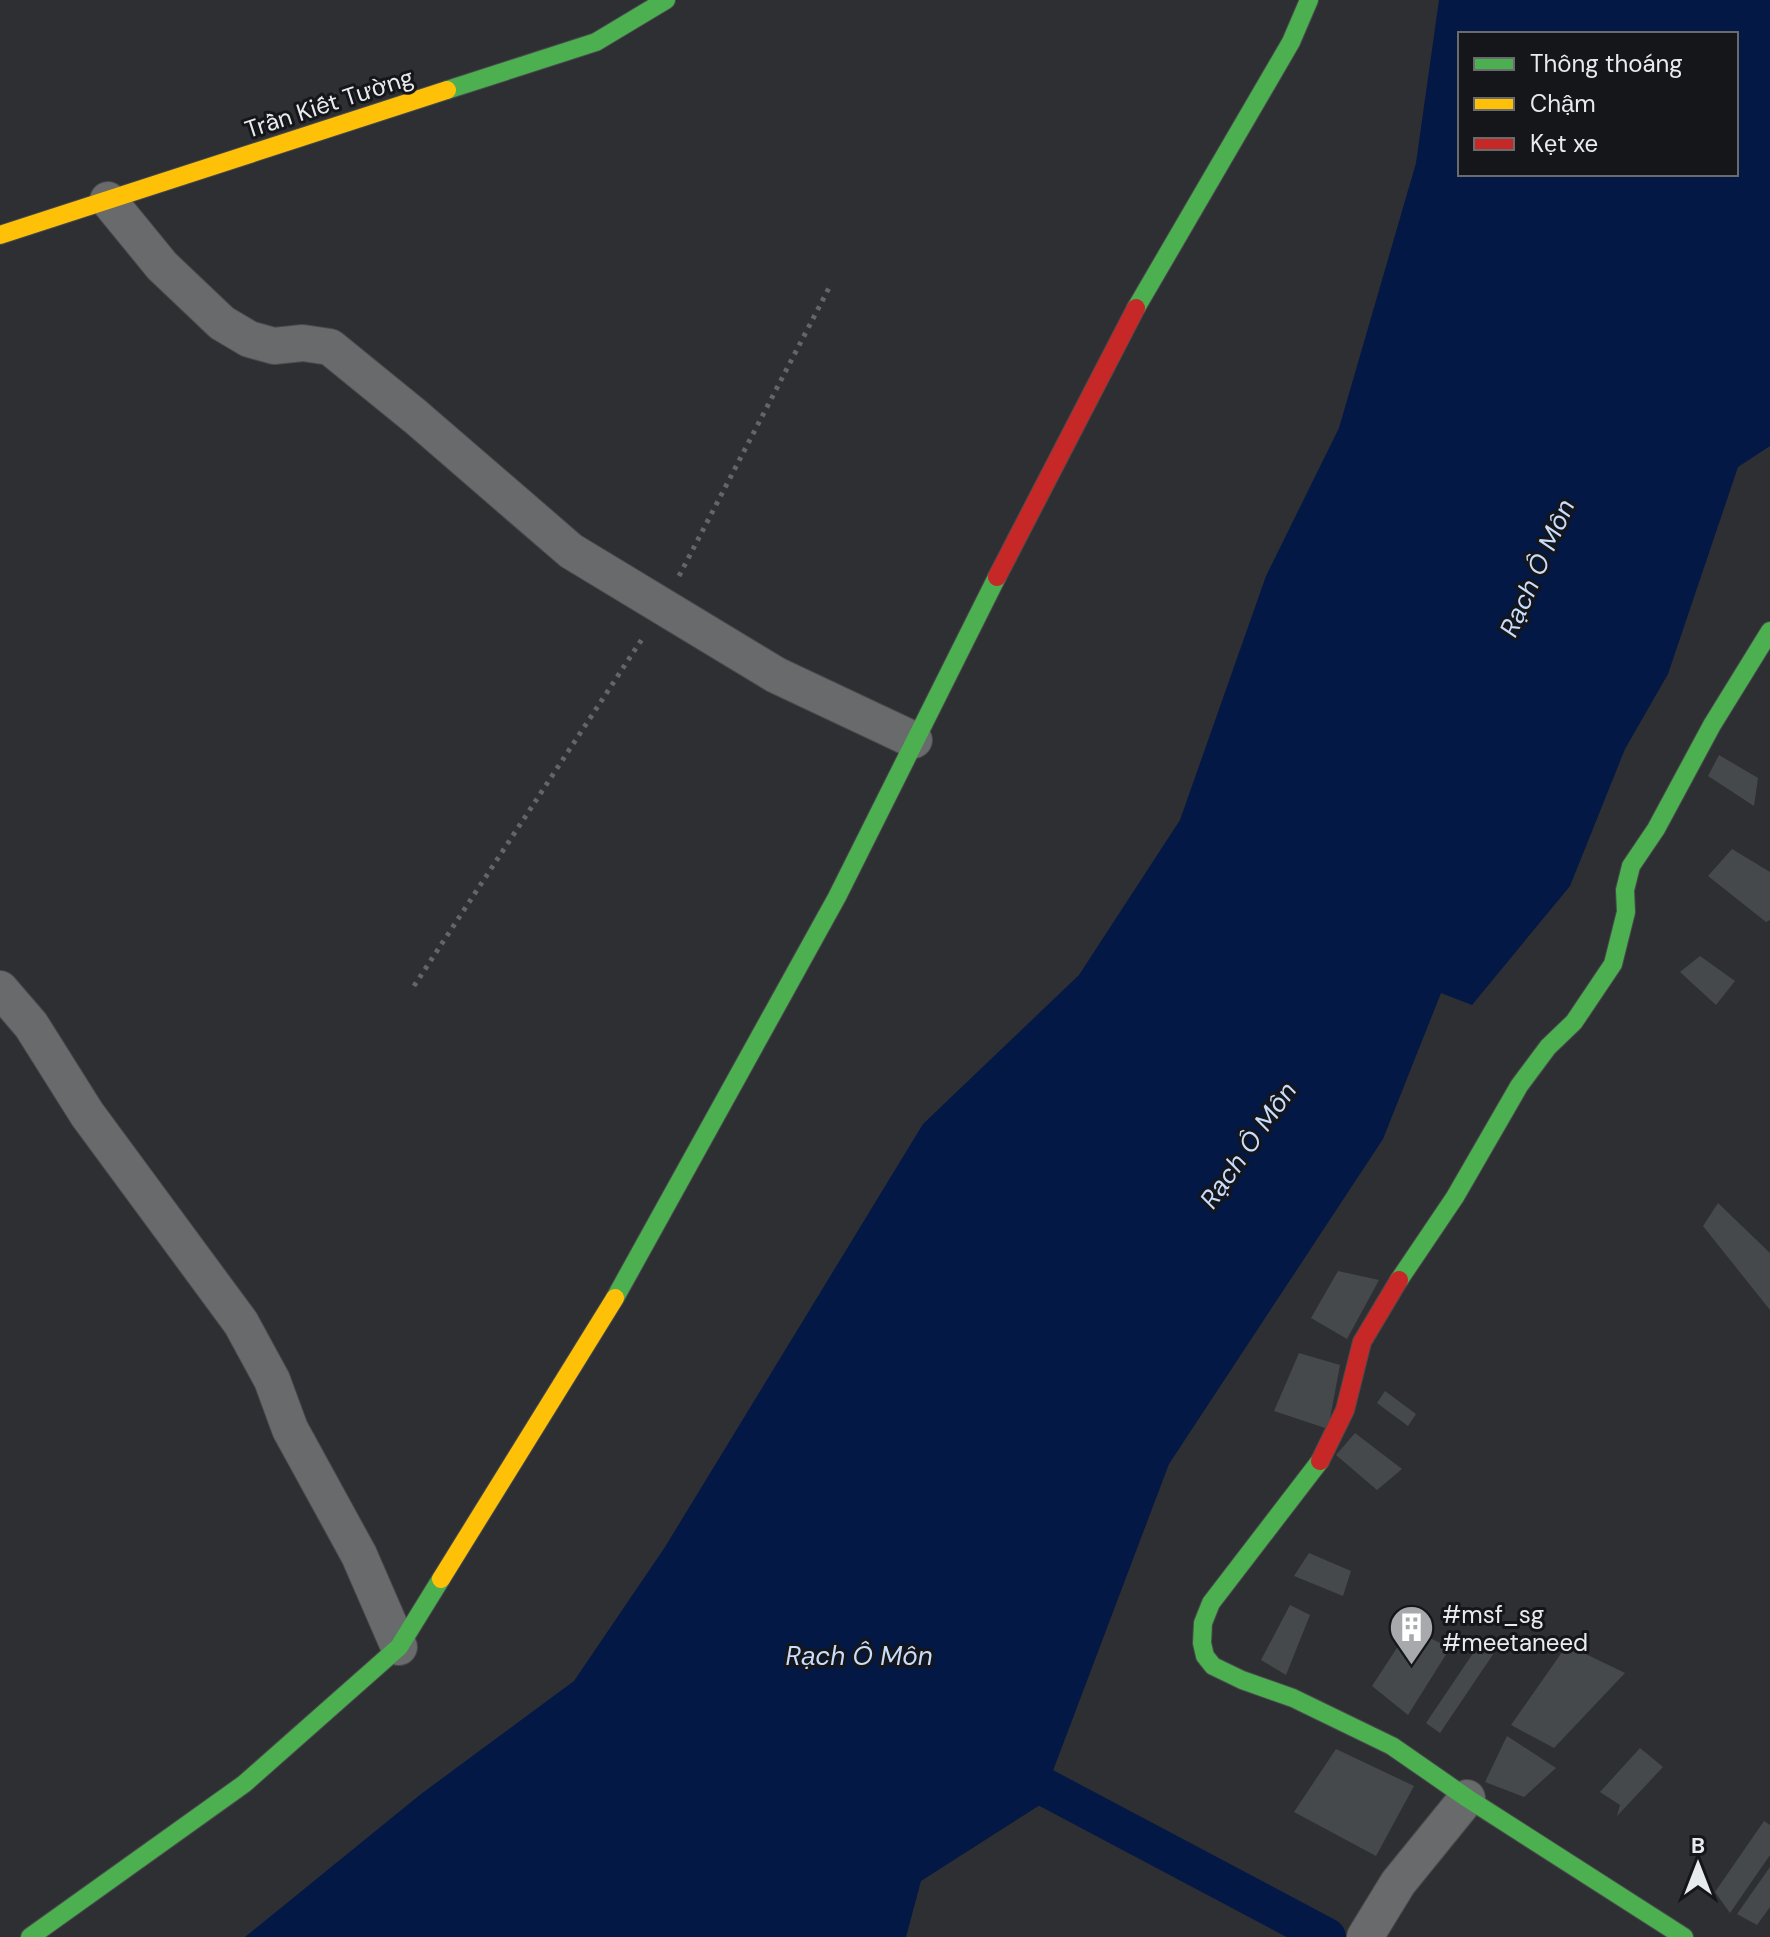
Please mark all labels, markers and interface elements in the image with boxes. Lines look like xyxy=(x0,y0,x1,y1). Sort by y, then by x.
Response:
legend xyxy=(1458,32,1738,176)
text: Thông thoáng xyxy=(1530,48,1683,79)
street label: Trần Kiết Tường xyxy=(241,61,417,145)
text: Chậm xyxy=(1530,88,1596,119)
text: Kẹt xe xyxy=(1530,128,1598,159)
water label: Rạch Ô Môn xyxy=(1492,494,1582,642)
water label: Rạch Ô Môn xyxy=(1192,1075,1304,1215)
place label: #msf_sg #meetaneed xyxy=(1442,1599,1588,1658)
building icon: #msf_sg #meetaneed xyxy=(1387,1604,1435,1667)
water label: Rạch Ô Môn xyxy=(785,1639,933,1673)
north arrow xyxy=(1658,1825,1738,1905)
text: B xyxy=(1691,1831,1705,1860)

